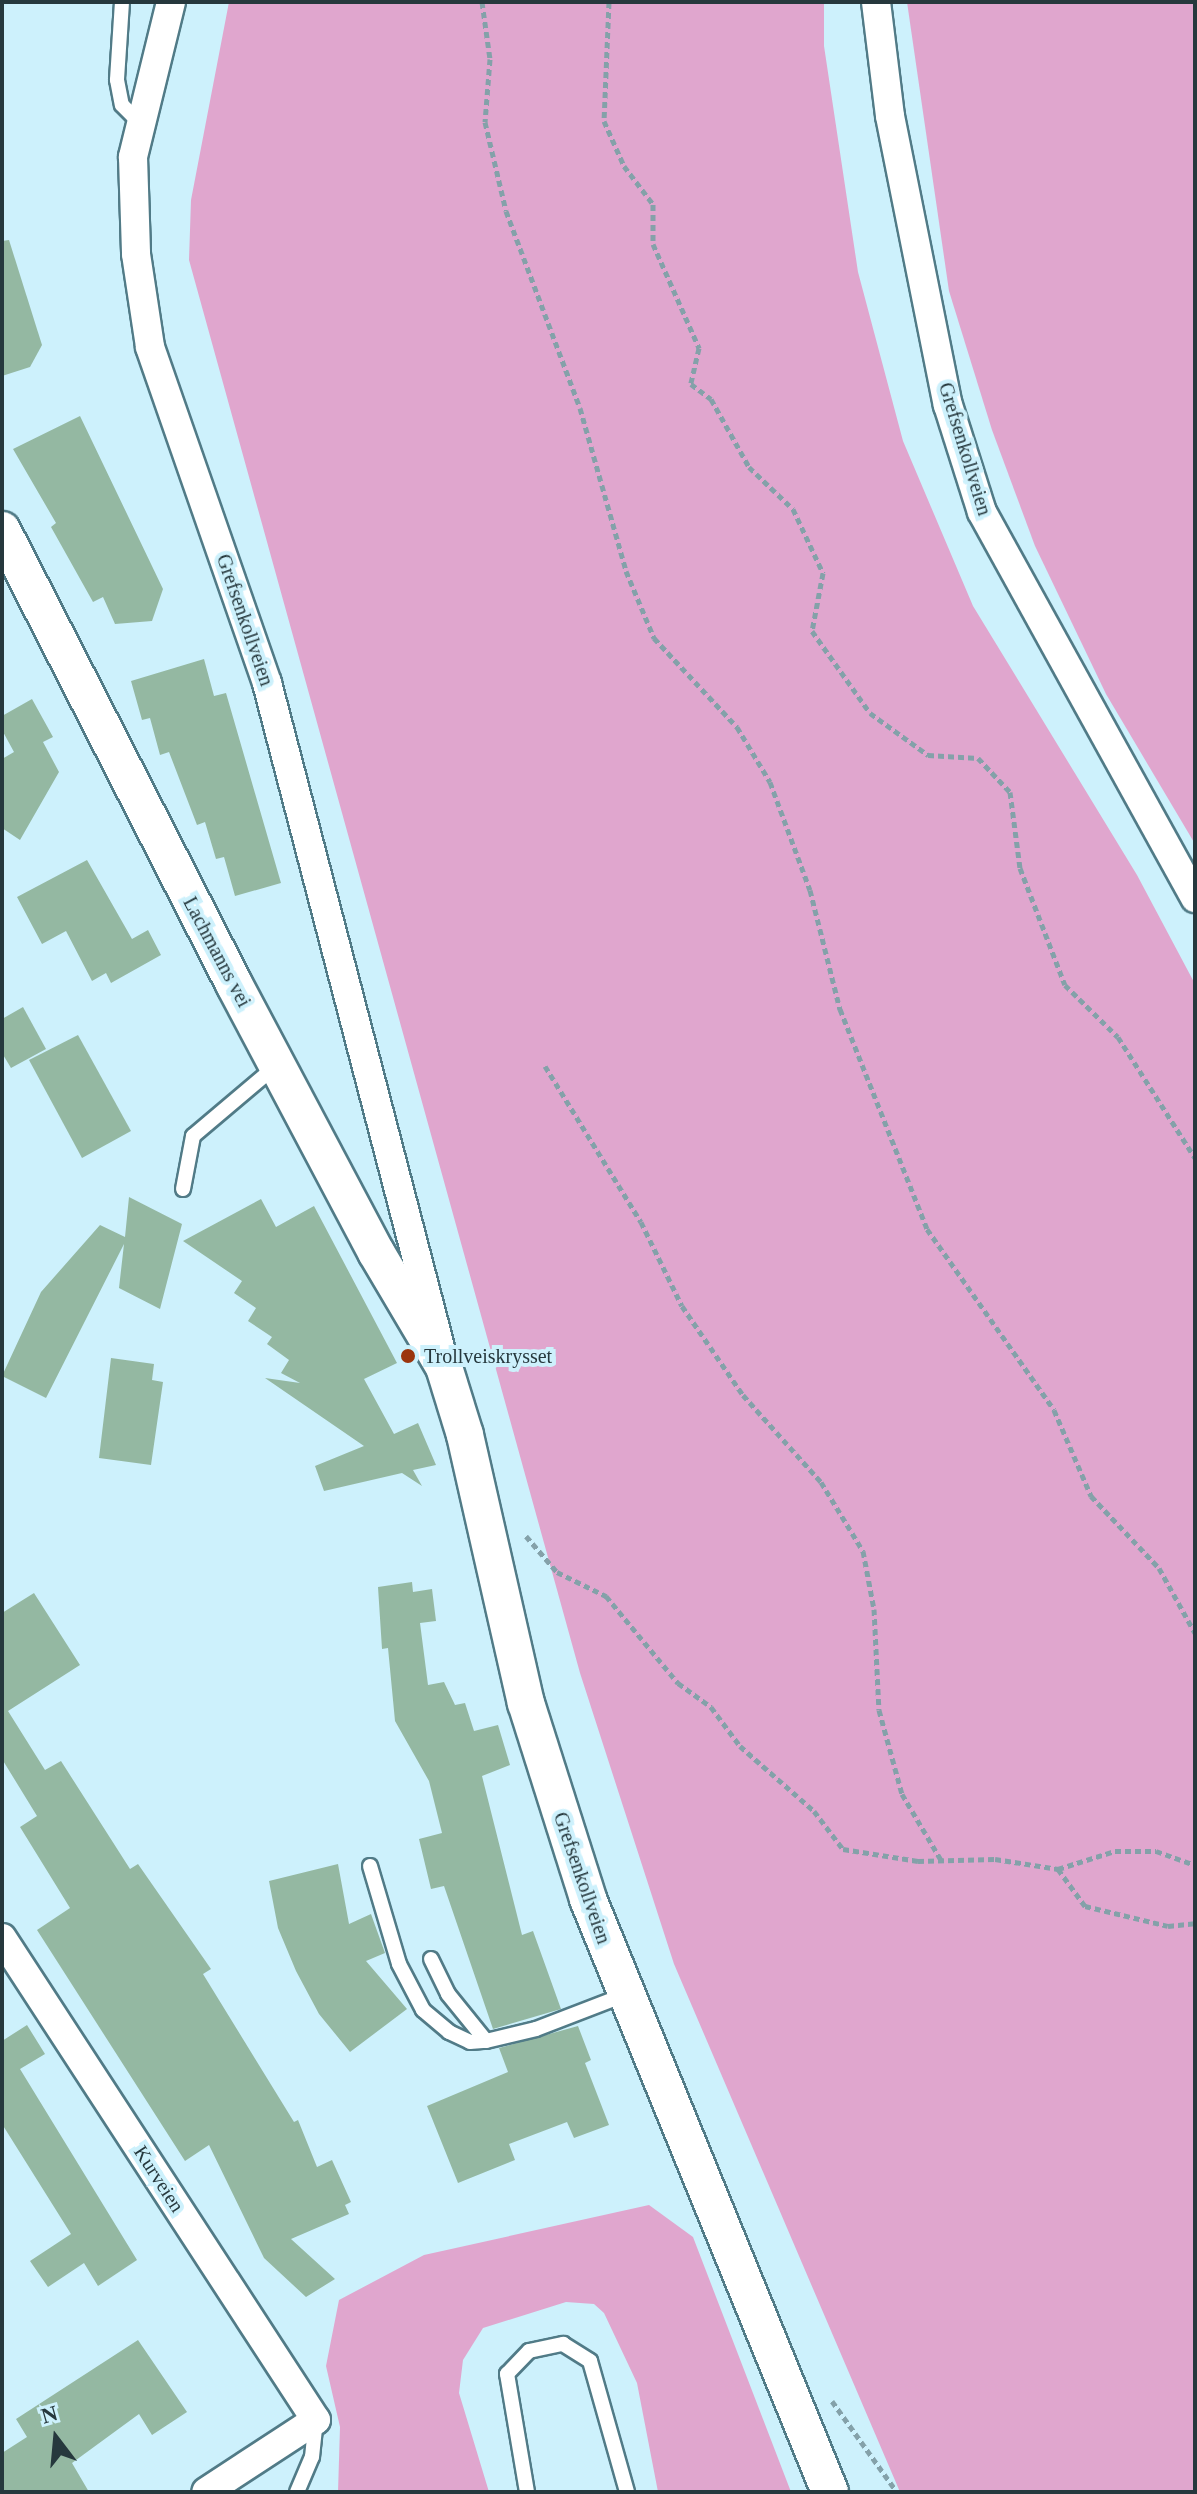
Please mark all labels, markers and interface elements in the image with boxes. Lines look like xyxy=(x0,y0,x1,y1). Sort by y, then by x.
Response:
street label: Grefsenkollveien xyxy=(933,380,997,518)
street label: Grefsenkollveien xyxy=(211,551,279,689)
street label: Lachmanns vei xyxy=(178,893,256,1011)
place label: Trollveiskrysset xyxy=(424,1344,552,1368)
marker: Trollveiskrysset xyxy=(399,1347,417,1365)
street label: Grefsenkollveien xyxy=(548,1809,616,1947)
street label: Kurveien xyxy=(129,2141,189,2217)
north arrow xyxy=(16,2398,96,2478)
text: N xyxy=(38,2400,60,2429)

